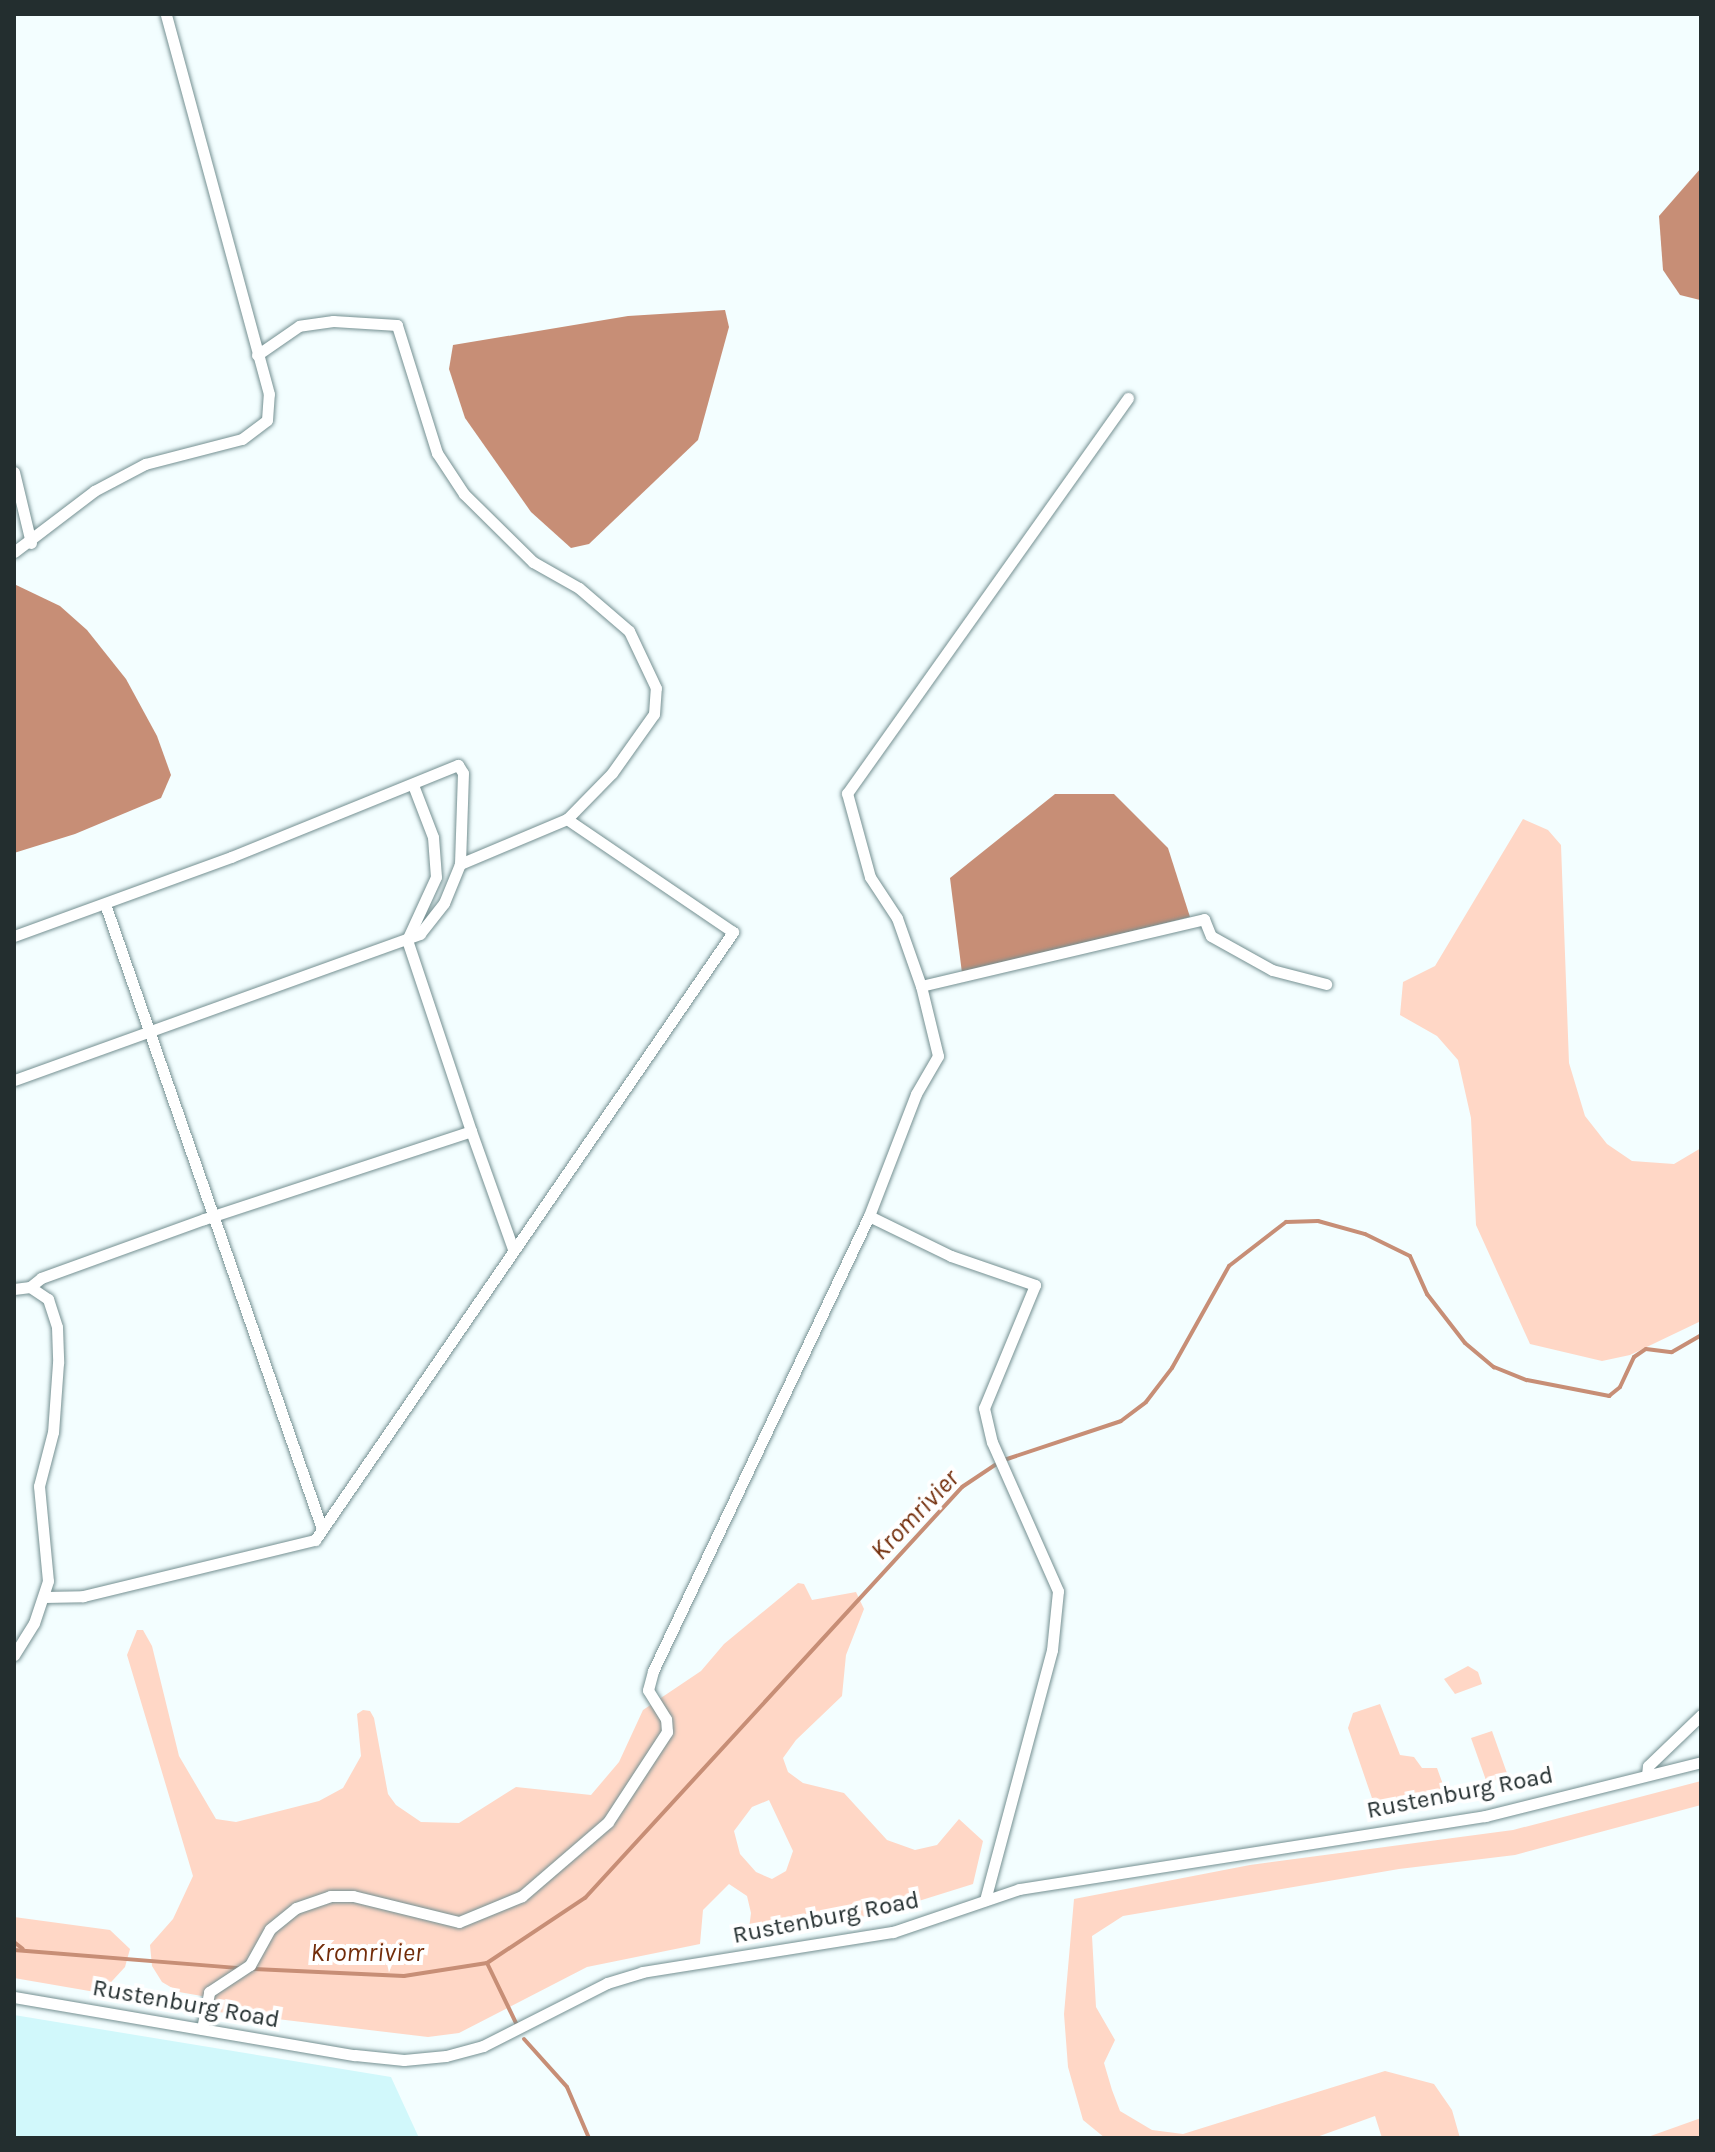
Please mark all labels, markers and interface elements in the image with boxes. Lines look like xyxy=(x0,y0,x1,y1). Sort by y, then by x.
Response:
water label: Kromrivier xyxy=(864,1463,966,1567)
street label: Rustenburg Road xyxy=(1364,1761,1556,1825)
street label: Rustenburg Road xyxy=(730,1886,922,1950)
water label: Kromrivier xyxy=(310,1937,424,1969)
street label: Rustenburg Road xyxy=(90,1973,282,2035)

